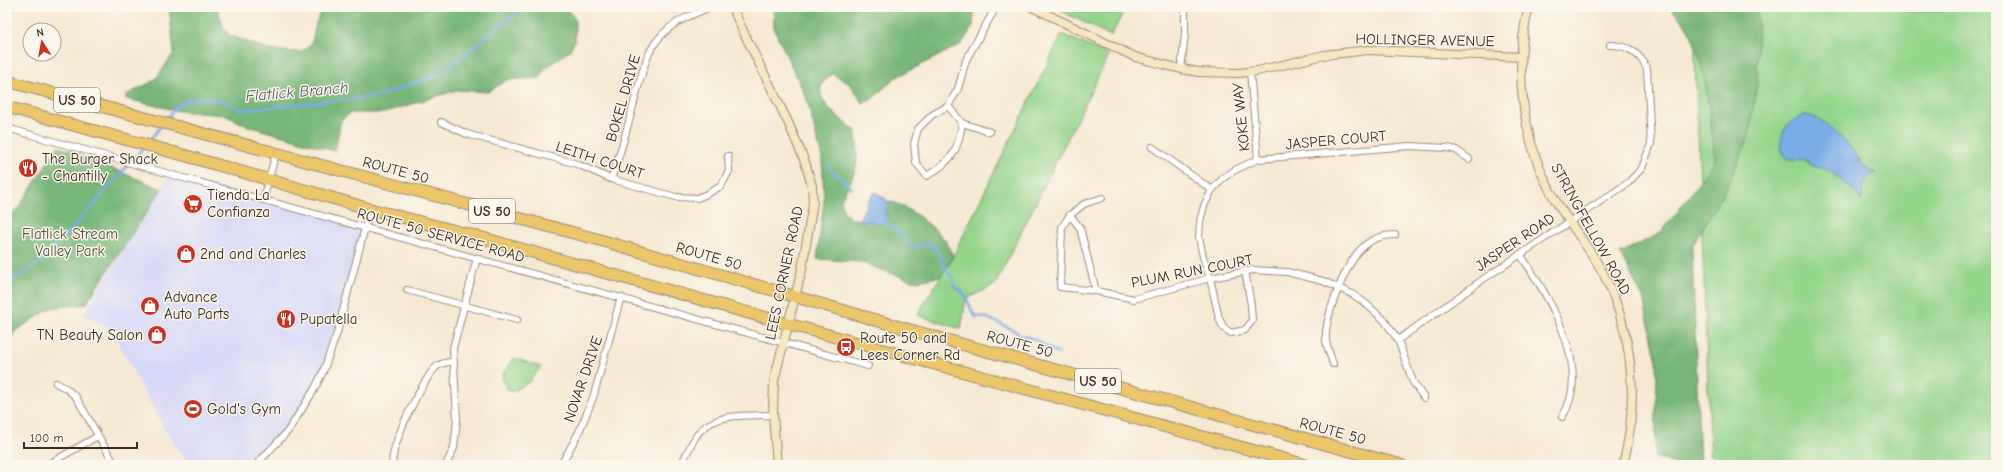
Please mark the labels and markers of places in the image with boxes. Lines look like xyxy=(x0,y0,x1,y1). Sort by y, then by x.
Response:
place label: The Burger Shack - Chantilly xyxy=(42,150,159,185)
restaurant icon: The Burger Shack - Chantilly xyxy=(17,157,39,179)
place label: Tienda La Confianza xyxy=(207,186,270,221)
supermarket icon: Tienda La Confianza xyxy=(182,193,204,215)
shop icon: 2nd and Charles xyxy=(175,243,197,265)
place label: 2nd and Charles xyxy=(200,245,306,263)
place label: Advance Auto Parts xyxy=(164,288,229,323)
shop icon: Advance Auto Parts xyxy=(139,295,161,317)
restaurant icon: Pupatella xyxy=(275,308,297,330)
place label: Pupatella xyxy=(300,310,357,328)
shop icon: TN Beauty Salon xyxy=(146,324,168,346)
place label: TN Beauty Salon xyxy=(37,326,143,344)
place label: Route 50 and Lees Corner Rd xyxy=(860,329,960,364)
bus stop icon: Route 50 and Lees Corner Rd xyxy=(835,336,857,358)
sports icon: Gold's Gym xyxy=(182,398,204,420)
place label: Gold's Gym xyxy=(207,400,281,418)

